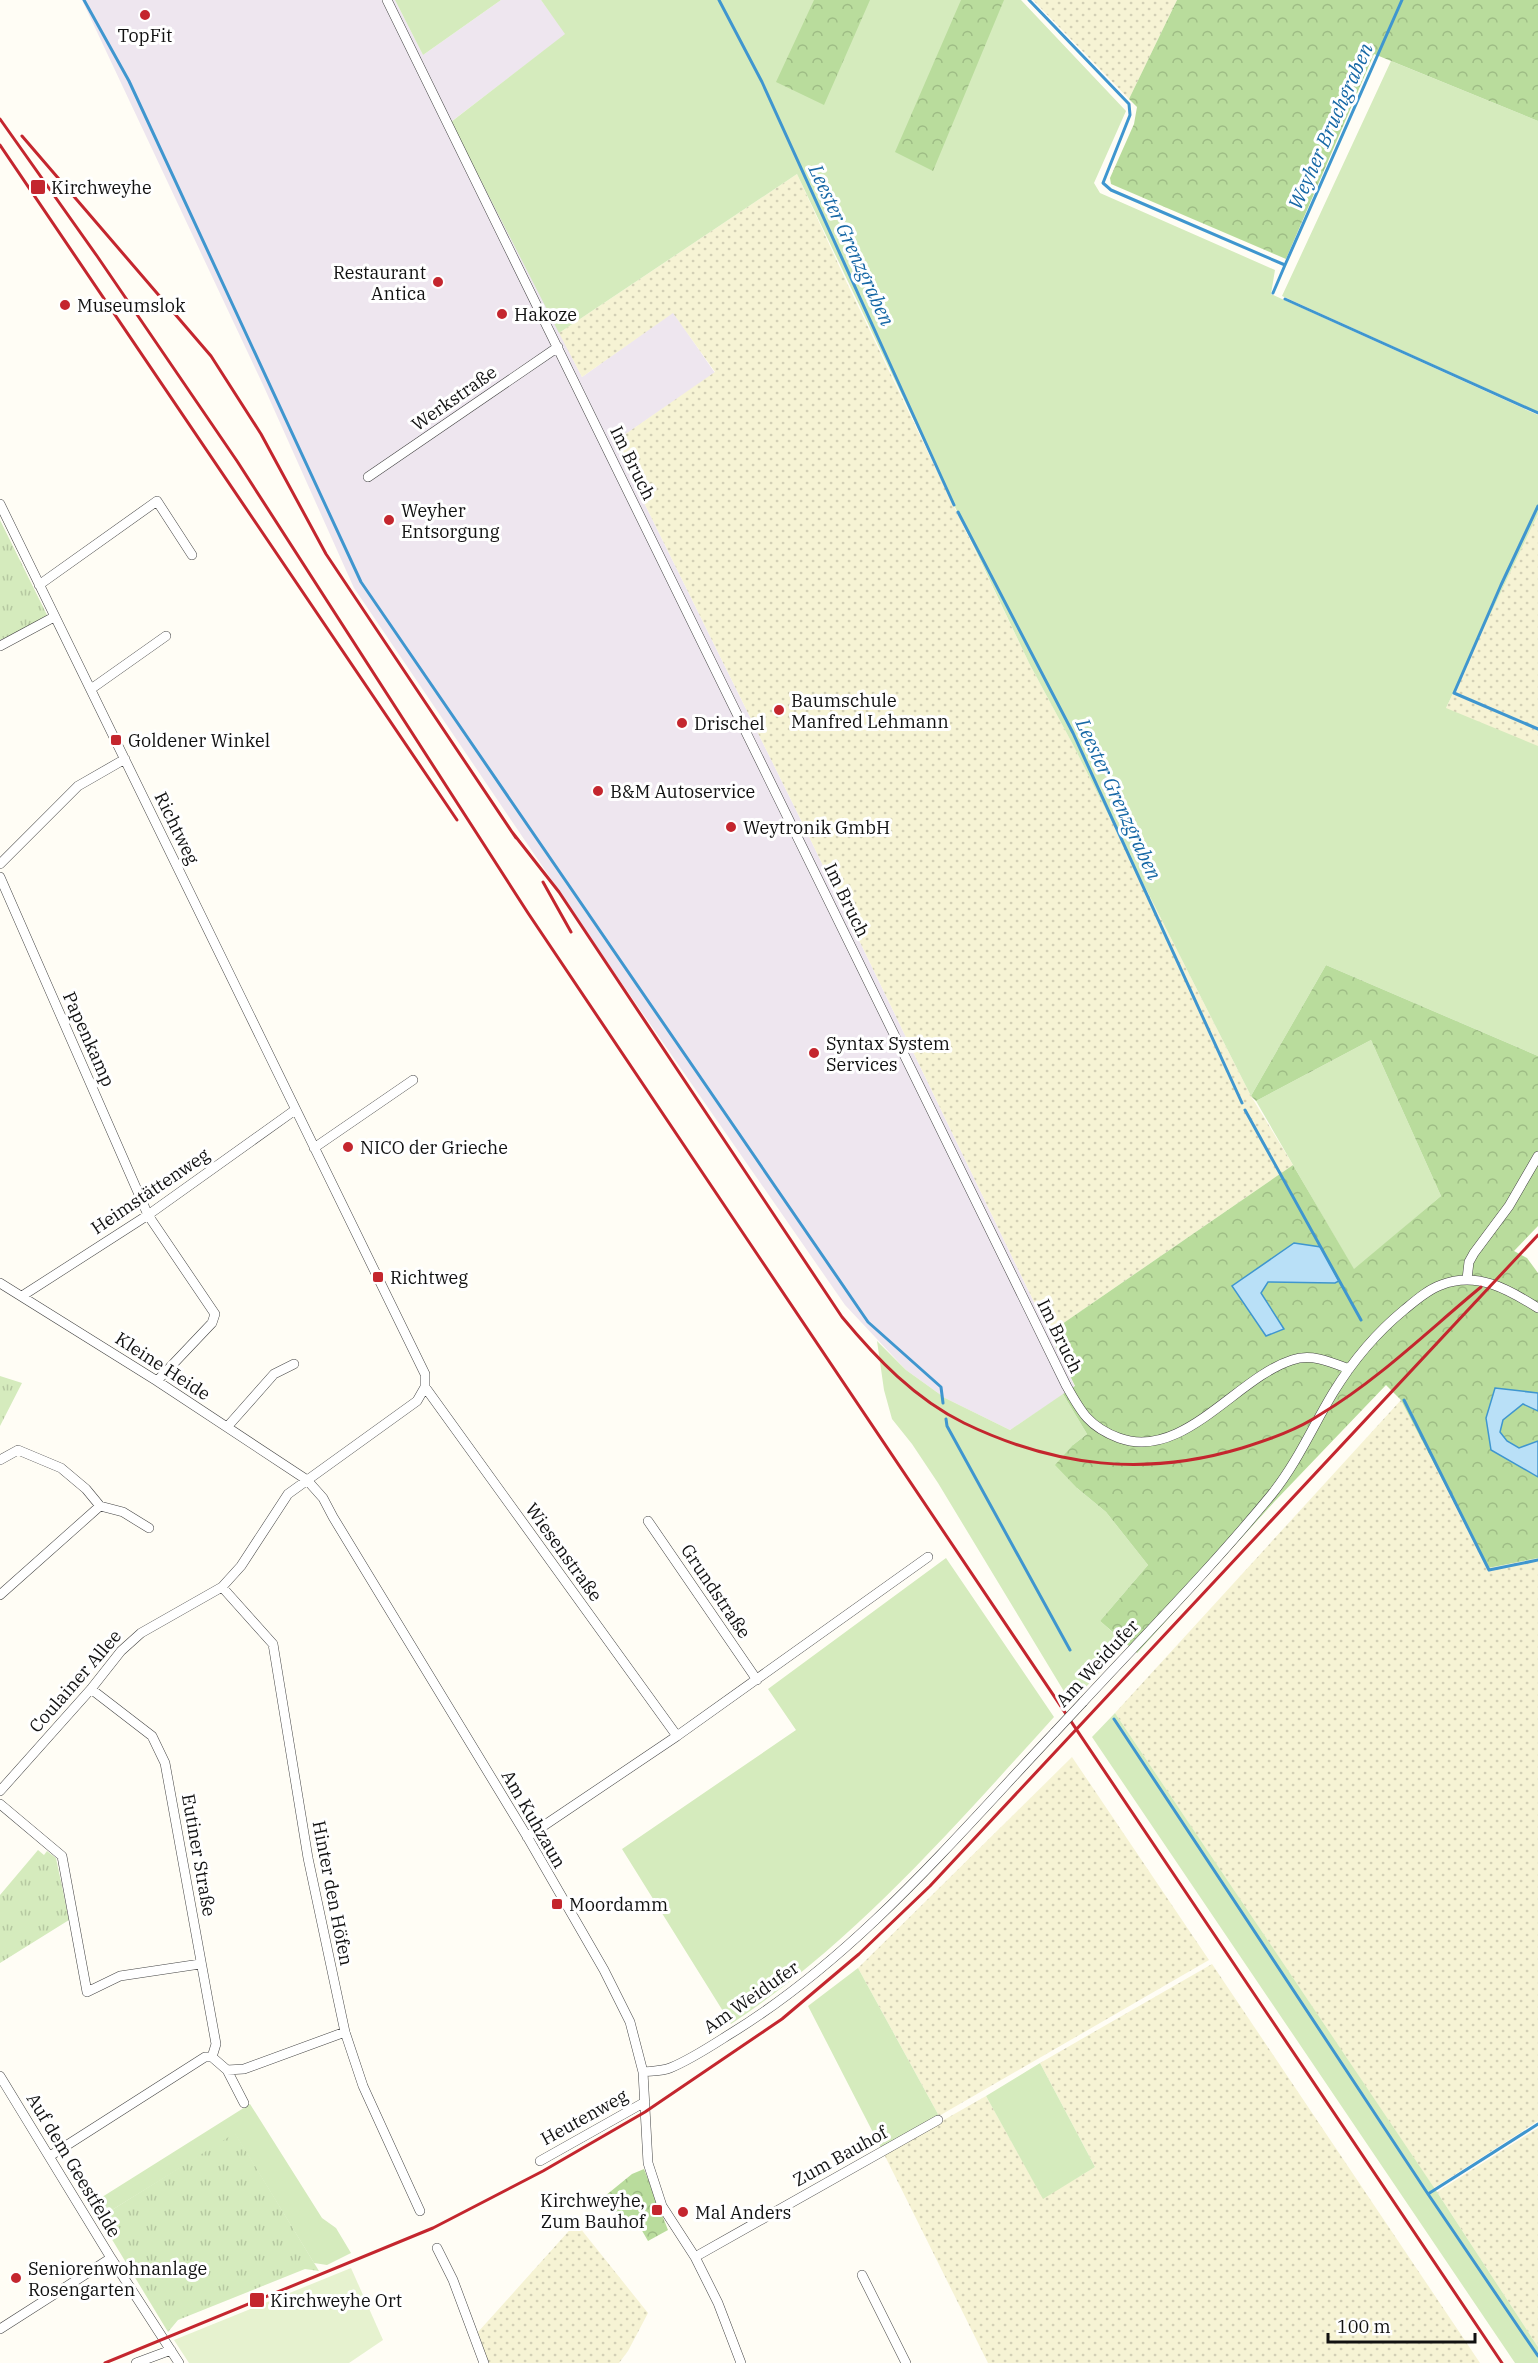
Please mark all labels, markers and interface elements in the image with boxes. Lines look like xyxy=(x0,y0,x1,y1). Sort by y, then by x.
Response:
marker: TopFit xyxy=(138,8,152,22)
place label: TopFit xyxy=(118,24,172,47)
water label: Weyher Bruchgraben xyxy=(1281,38,1379,213)
water label: Leester Grenzgraben xyxy=(802,159,902,331)
place label: Kirchweyhe xyxy=(51,176,152,199)
marker: Kirchweyhe xyxy=(29,178,47,196)
place label: Restaurant Antica xyxy=(333,261,426,305)
marker: Restaurant Antica xyxy=(431,275,445,289)
place label: Museumslok xyxy=(77,294,186,317)
marker: Museumslok xyxy=(58,298,72,312)
place label: Hakoze xyxy=(514,303,577,326)
marker: Hakoze xyxy=(495,307,509,321)
street label: Werkstraße xyxy=(407,360,501,436)
street label: Im Bruch xyxy=(605,422,661,504)
place label: Weyher Entsorgung xyxy=(401,499,500,543)
marker: Weyher Entsorgung xyxy=(382,513,396,527)
place label: Baumschule Manfred Lehmann xyxy=(791,689,949,733)
marker: Baumschule Manfred Lehmann xyxy=(772,703,786,717)
place label: Drischel xyxy=(694,712,765,735)
water label: Leester Grenzgraben xyxy=(1069,713,1169,885)
marker: Drischel xyxy=(675,716,689,730)
place label: Goldener Winkel xyxy=(128,729,270,752)
marker: Goldener Winkel xyxy=(109,733,123,747)
place label: B&M Autoservice xyxy=(610,780,755,803)
marker: B&M Autoservice xyxy=(591,784,605,798)
street label: Richtweg xyxy=(150,788,205,868)
place label: Weytronik GmbH xyxy=(743,816,890,839)
marker: Weytronik GmbH xyxy=(724,820,738,834)
street label: Im Bruch xyxy=(819,859,875,941)
street label: Papenkamp xyxy=(58,988,120,1090)
place label: Syntax System Services xyxy=(826,1032,950,1076)
marker: Syntax System Services xyxy=(807,1046,821,1060)
place label: NICO der Grieche xyxy=(360,1136,508,1159)
marker: NICO der Grieche xyxy=(341,1140,355,1154)
street label: Heimstättenweg xyxy=(86,1143,214,1239)
place label: Richtweg xyxy=(390,1266,468,1289)
marker: Richtweg xyxy=(371,1270,385,1284)
street label: Im Bruch xyxy=(1032,1295,1088,1377)
street label: Kleine Heide xyxy=(111,1327,215,1405)
street label: Wiesenstraße xyxy=(520,1498,608,1606)
street label: Grundstraße xyxy=(676,1539,756,1643)
street label: Am Weidufer xyxy=(1051,1614,1143,1712)
street label: Coulainer Allee xyxy=(24,1625,126,1737)
street label: Am Kuhzaun xyxy=(497,1766,571,1872)
street label: Eutiner Straße xyxy=(177,1792,221,1918)
street label: Hinter den Höfen xyxy=(308,1819,358,1967)
place label: Moordamm xyxy=(569,1893,668,1916)
marker: Moordamm xyxy=(550,1897,564,1911)
street label: Am Weidufer xyxy=(699,1956,803,2038)
street label: Heutenweg xyxy=(537,2084,632,2150)
street label: Auf dem Geestfelde xyxy=(22,2089,126,2241)
street label: Zum Bauhof xyxy=(789,2120,893,2191)
place label: Kirchweyhe, Zum Bauhof xyxy=(540,2189,647,2233)
place label: Mal Anders xyxy=(695,2201,791,2224)
marker: Kirchweyhe, Zum Bauhof xyxy=(650,2203,664,2217)
marker: Mal Anders xyxy=(676,2205,690,2219)
place label: Seniorenwohnanlage Rosengarten xyxy=(28,2257,207,2301)
marker: Seniorenwohnanlage Rosengarten xyxy=(9,2271,23,2285)
place label: Kirchweyhe Ort xyxy=(270,2289,402,2312)
marker: Kirchweyhe Ort xyxy=(248,2291,266,2309)
scale bar xyxy=(1328,2306,1475,2344)
text: 100 m xyxy=(1337,2315,1391,2338)

